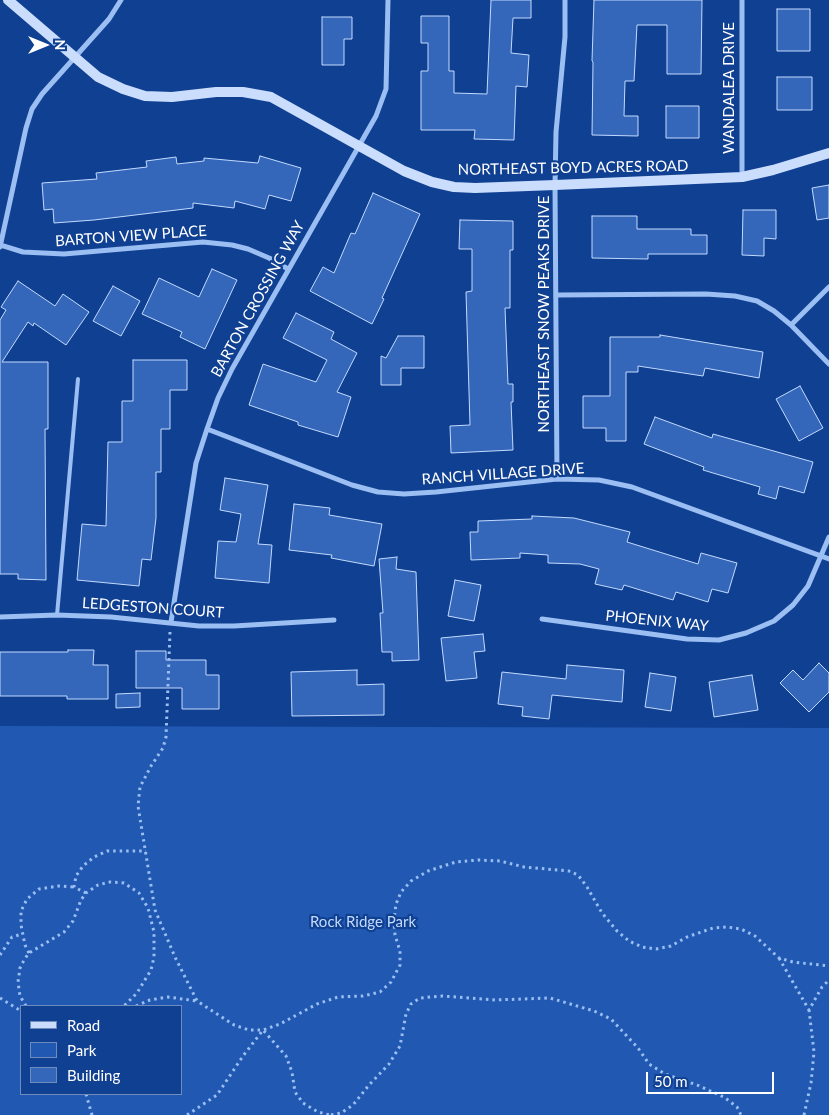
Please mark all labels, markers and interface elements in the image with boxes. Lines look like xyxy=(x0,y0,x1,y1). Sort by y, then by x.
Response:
north arrow xyxy=(20,20,70,70)
street label: WANDALEA DRIVE xyxy=(720,22,738,154)
text: N xyxy=(52,40,69,50)
street label: NORTHEAST BOYD ACRES ROAD xyxy=(457,157,689,179)
street label: NORTHEAST SNOW PEAKS DRIVE xyxy=(535,196,553,432)
street label: BARTON CROSSING WAY xyxy=(208,218,308,380)
street label: BARTON VIEW PLACE xyxy=(55,222,207,250)
street label: RANCH VILLAGE DRIVE xyxy=(421,459,585,489)
street label: LEDGESTON COURT xyxy=(82,594,224,622)
street label: PHOENIX WAY xyxy=(604,607,710,635)
park label: Rock Ridge Park xyxy=(310,913,416,931)
legend xyxy=(20,1005,182,1095)
text: Road xyxy=(67,1016,100,1034)
text: Park xyxy=(67,1041,96,1059)
scale bar xyxy=(649,1062,776,1094)
text: Building xyxy=(67,1066,120,1084)
text: 50 m xyxy=(654,1072,688,1090)

